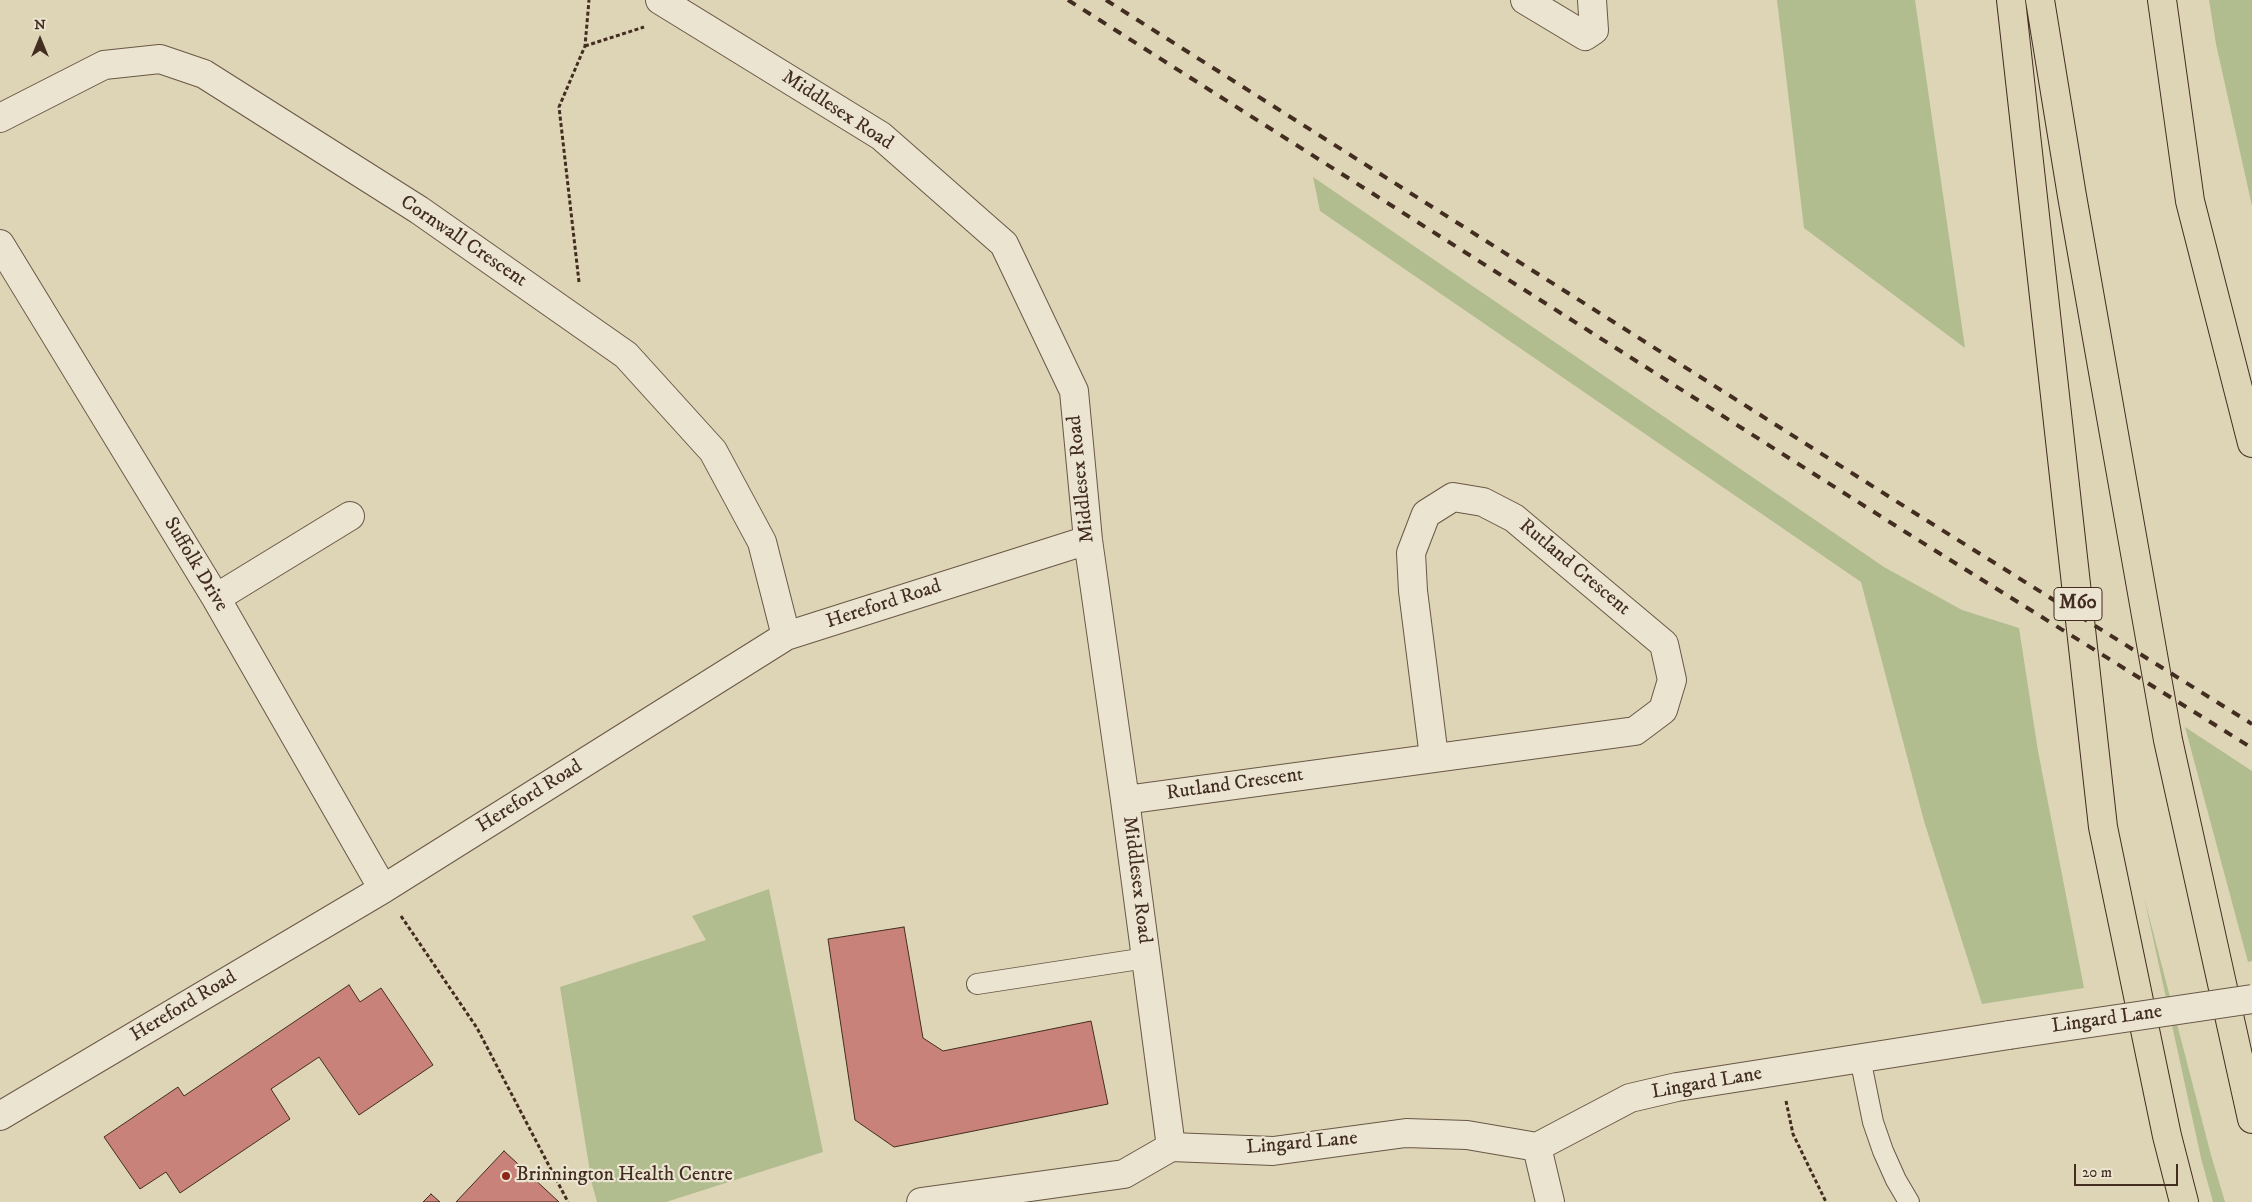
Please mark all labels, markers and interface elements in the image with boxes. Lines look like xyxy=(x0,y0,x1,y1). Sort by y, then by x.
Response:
north arrow xyxy=(15,15,65,65)
text: N xyxy=(34,16,46,34)
street label: Middlesex Road xyxy=(777,66,897,156)
street label: Cornwall Crescent xyxy=(395,191,531,293)
street label: Middlesex Road xyxy=(1063,414,1101,544)
street label: Suffolk Drive xyxy=(158,514,232,616)
street label: Rutland Crescent xyxy=(1514,515,1634,621)
street label: Hereford Road xyxy=(823,575,945,635)
road number: M60 xyxy=(2054,588,2102,620)
street label: Hereford Road xyxy=(473,755,587,839)
street label: Rutland Crescent xyxy=(1165,764,1305,806)
street label: Middlesex Road xyxy=(1116,815,1156,945)
street label: Hereford Road xyxy=(127,966,241,1048)
street label: Lingard Lane xyxy=(2050,1000,2164,1040)
street label: Lingard Lane xyxy=(1650,1063,1764,1105)
street label: Lingard Lane xyxy=(1245,1127,1359,1161)
scale bar xyxy=(2077,1154,2181,1186)
text: 20 m xyxy=(2082,1163,2112,1182)
place label: Brinnington Health Centre xyxy=(516,1164,733,1188)
marker: Brinnington Health Centre xyxy=(500,1170,512,1182)

